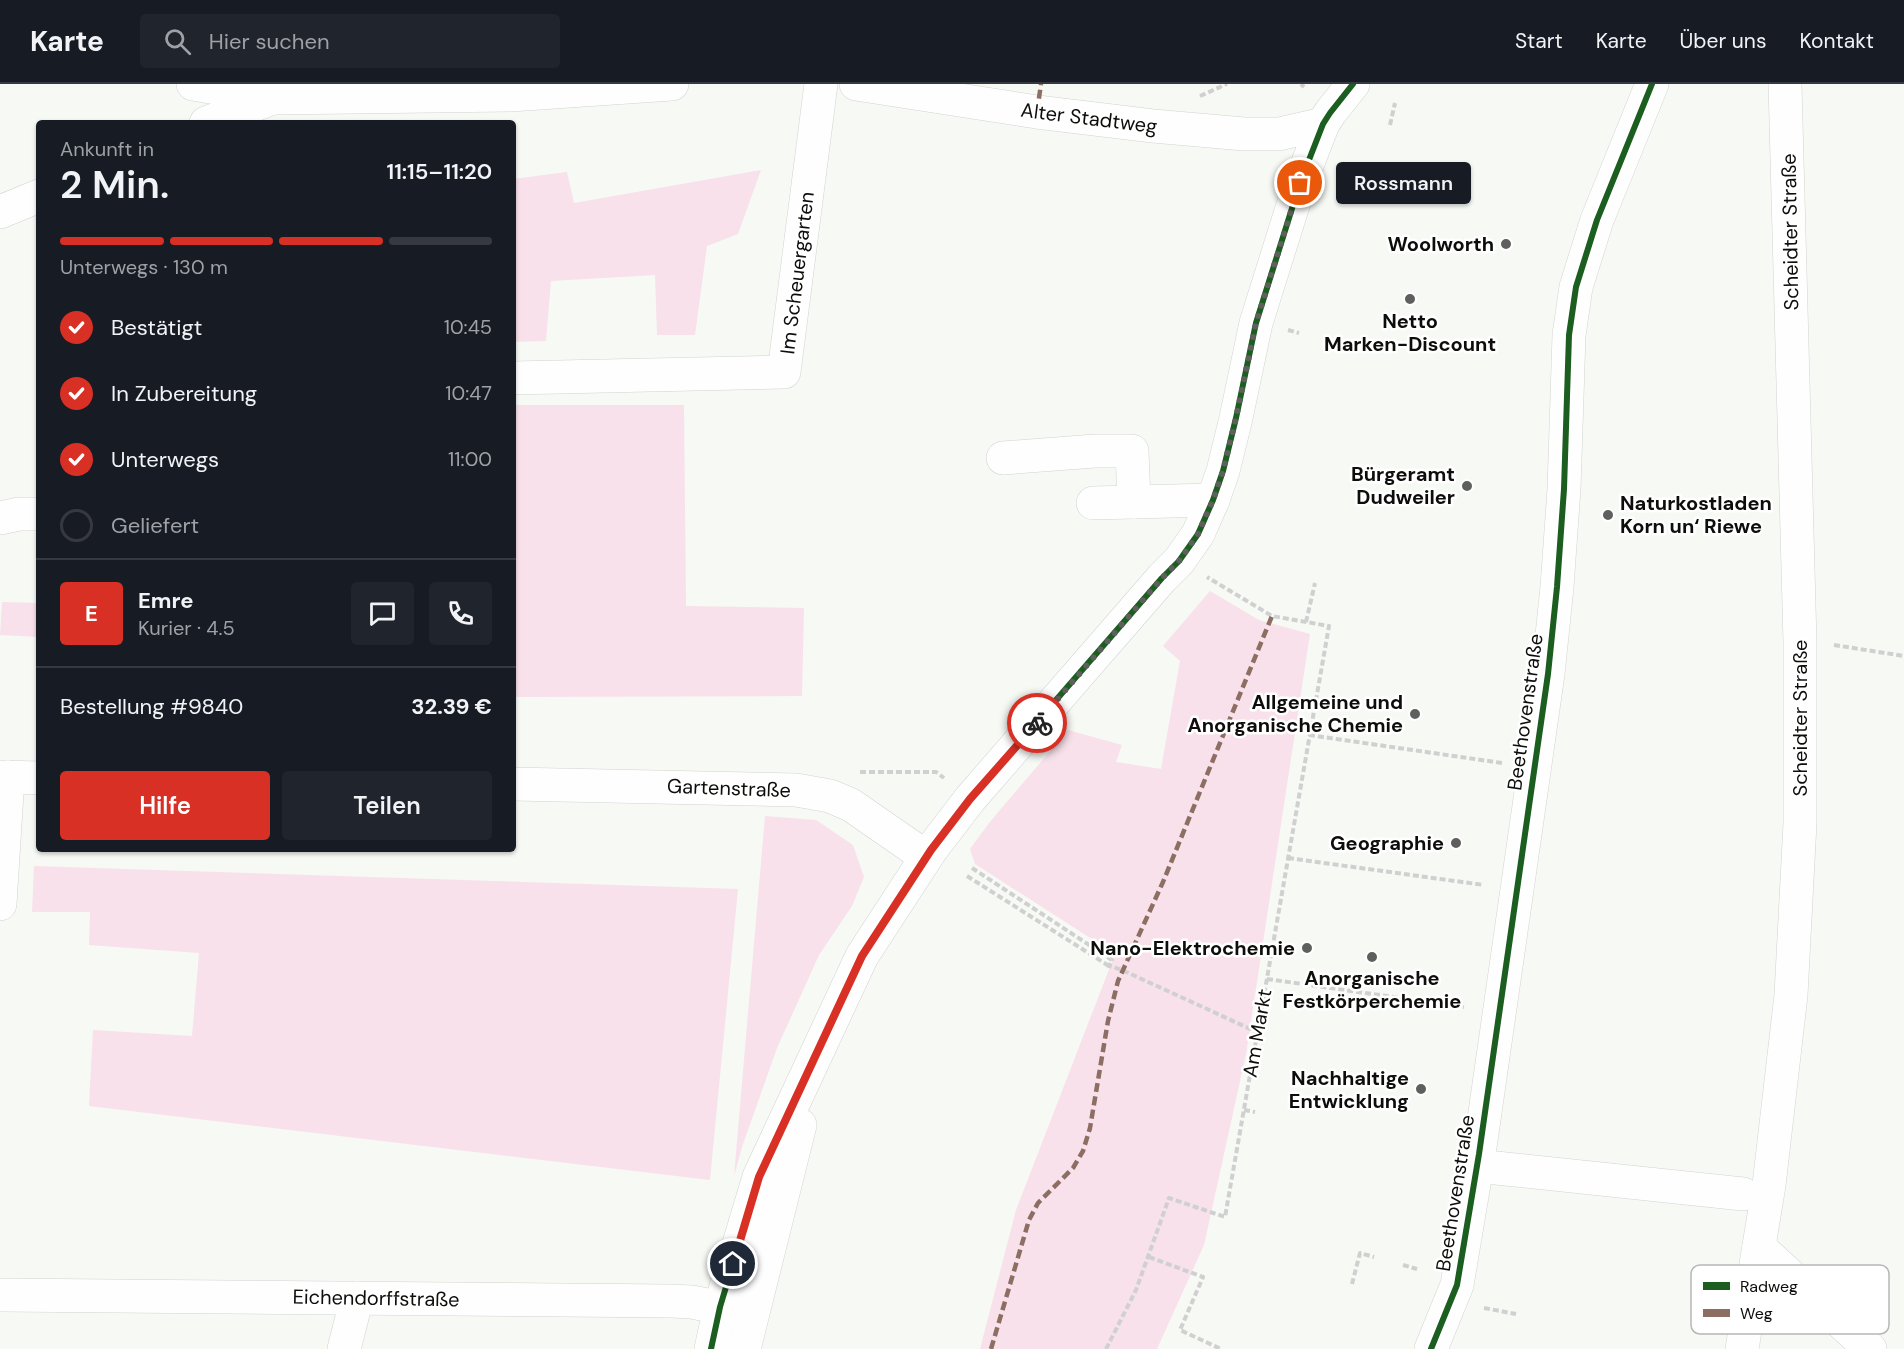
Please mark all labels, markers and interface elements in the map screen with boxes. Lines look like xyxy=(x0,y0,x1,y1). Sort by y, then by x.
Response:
search box xyxy=(140,14,560,68)
text: Karte xyxy=(30,23,104,60)
icon: search xyxy=(161,25,194,58)
text: Hier suchen xyxy=(209,27,330,56)
text: Start xyxy=(1515,27,1563,55)
text: Karte xyxy=(1596,27,1647,55)
text: Über uns xyxy=(1680,27,1766,55)
text: Kontakt xyxy=(1799,27,1874,55)
street label: Alter Stadtweg xyxy=(1019,97,1159,139)
text: Ankunft in xyxy=(60,136,154,162)
street label: Scheidter Straße xyxy=(1776,153,1804,311)
text: 11:15–11:20 xyxy=(387,157,492,186)
pin xyxy=(1274,157,1325,208)
text: 2 Min. xyxy=(60,159,169,210)
callout: Rossmann xyxy=(1336,162,1471,204)
icon: bag xyxy=(1283,166,1316,199)
text: Rossmann xyxy=(1354,170,1453,196)
street label: Im Scheuergarten xyxy=(774,190,820,356)
place label: Woolworth xyxy=(1388,231,1494,257)
marker: Woolworth xyxy=(1499,237,1513,251)
text: Unterwegs · 130 m xyxy=(60,254,228,280)
marker: Netto Marken-Discount xyxy=(1403,292,1417,306)
place label: Netto Marken-Discount xyxy=(1324,308,1496,357)
icon: check xyxy=(60,311,93,344)
text: Bestätigt xyxy=(111,313,202,342)
text: 10:45 xyxy=(444,314,492,340)
icon: check xyxy=(60,377,93,410)
text: In Zubereitung xyxy=(111,379,257,408)
text: 10:47 xyxy=(445,380,492,406)
icon: check xyxy=(60,443,93,476)
text: Unterwegs xyxy=(111,445,219,474)
text: 11:00 xyxy=(448,446,492,472)
place label: Bürgeramt Dudweiler xyxy=(1351,461,1455,510)
marker: Bürgeramt Dudweiler xyxy=(1460,479,1474,493)
place label: Naturkostladen Korn un‘ Riewe xyxy=(1620,490,1772,539)
marker: Naturkostladen Korn un‘ Riewe xyxy=(1601,508,1615,522)
text: Geliefert xyxy=(111,511,199,540)
button: chat xyxy=(351,582,414,645)
button: phone xyxy=(429,582,492,645)
text: Emre xyxy=(138,586,194,615)
text: E xyxy=(85,599,98,628)
text: Kurier · 4.5 xyxy=(138,615,235,641)
street label: Beethovenstraße xyxy=(1501,632,1549,792)
street label: Scheidter Straße xyxy=(1787,640,1813,796)
place label: Allgemeine und Anorganische Chemie xyxy=(1188,689,1403,738)
text: Bestellung #9840 xyxy=(60,692,243,721)
text: 32.39 € xyxy=(411,692,492,721)
courier xyxy=(1007,693,1067,753)
icon: bike xyxy=(1021,707,1054,740)
marker: Allgemeine und Anorganische Chemie xyxy=(1408,707,1422,721)
button: Hilfe xyxy=(60,771,270,840)
button: Teilen xyxy=(282,771,492,840)
street label: Gartenstraße xyxy=(667,773,791,803)
place label: Geographie xyxy=(1330,830,1444,856)
marker: Geographie xyxy=(1449,836,1463,850)
place label: Nano-Elektrochemie xyxy=(1090,935,1295,961)
marker: Nano-Elektrochemie xyxy=(1300,941,1314,955)
marker: Anorganische Festkörperchemie xyxy=(1365,950,1379,964)
place label: Anorganische Festkörperchemie xyxy=(1283,965,1461,1014)
street label: Am Markt xyxy=(1236,987,1278,1079)
place label: Nachhaltige Entwicklung xyxy=(1289,1065,1409,1114)
marker: Nachhaltige Entwicklung xyxy=(1414,1082,1428,1096)
street label: Beethovenstraße xyxy=(1430,1113,1480,1273)
pin xyxy=(707,1238,758,1289)
icon: home xyxy=(716,1247,749,1280)
legend xyxy=(1691,1265,1889,1334)
text: Radweg xyxy=(1740,1276,1798,1297)
street label: Eichendorffstraße xyxy=(292,1284,460,1312)
text: Weg xyxy=(1740,1303,1773,1324)

